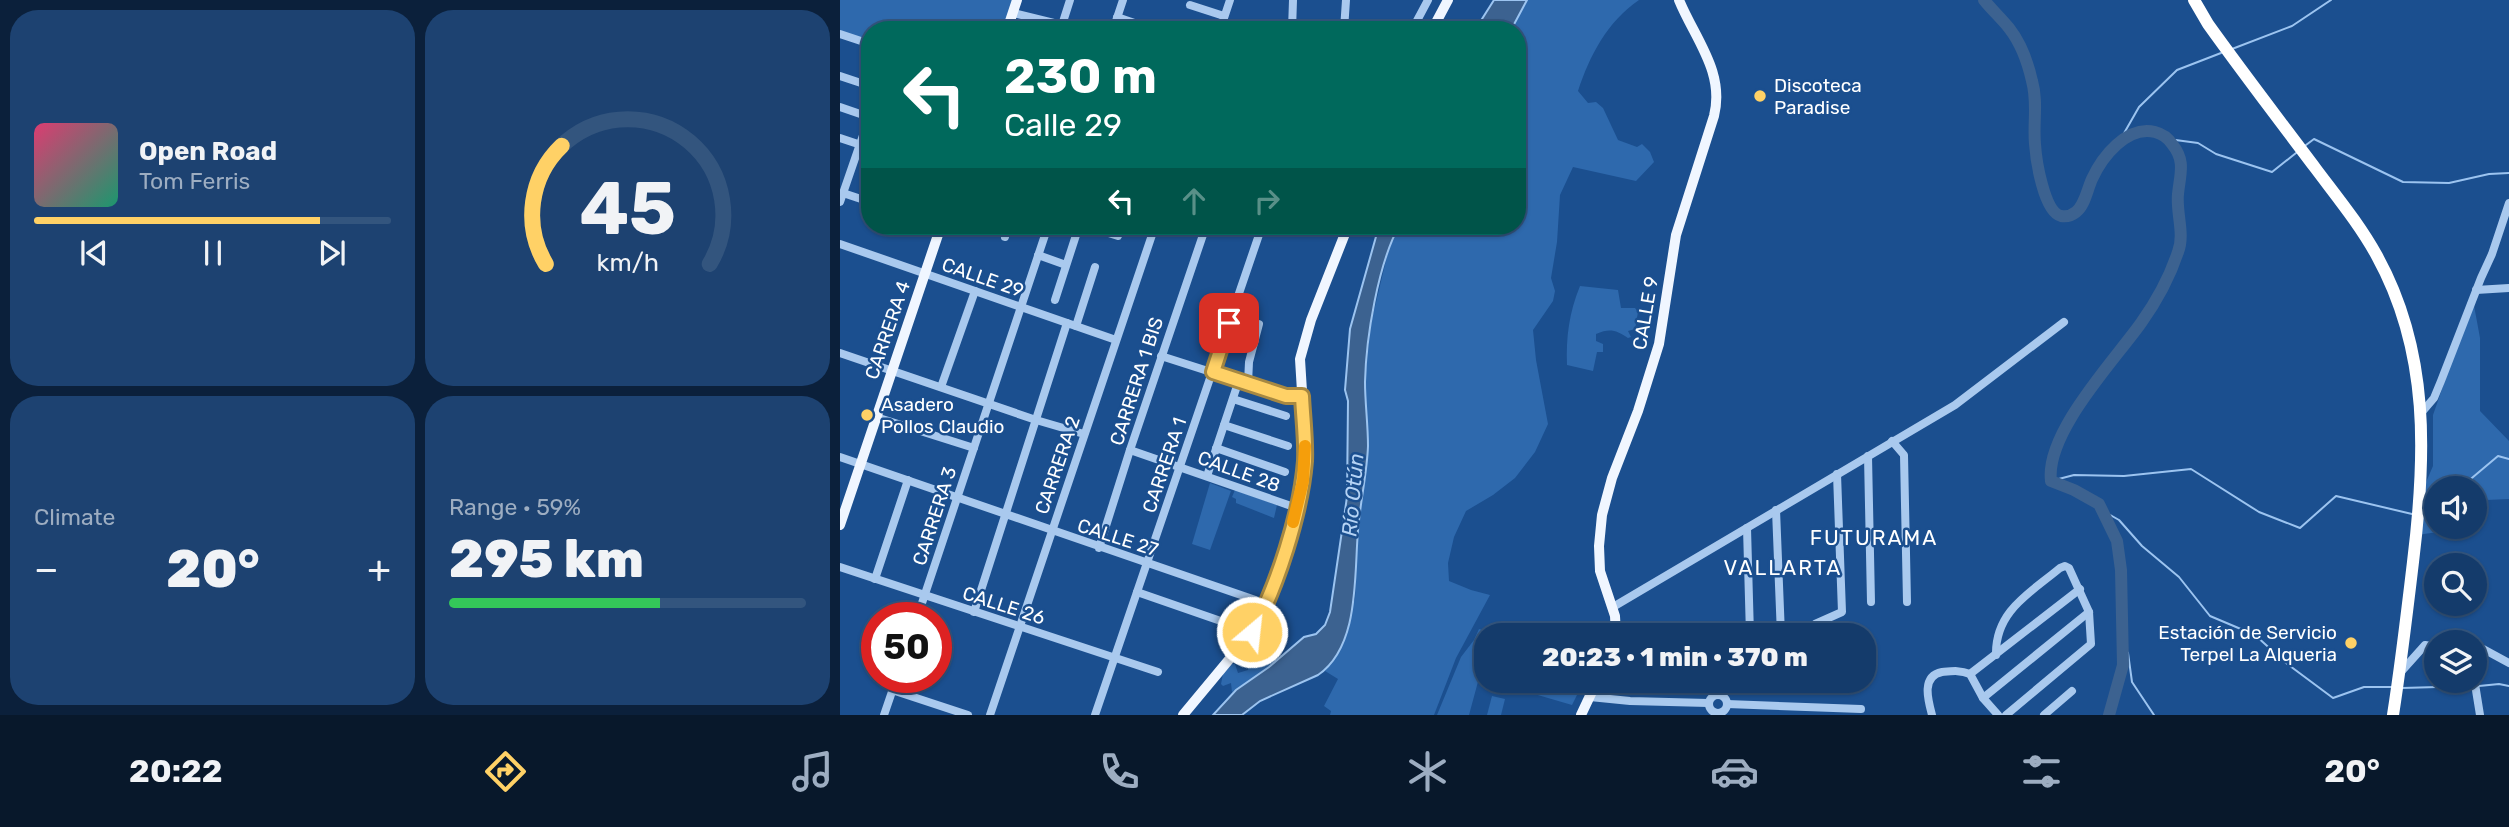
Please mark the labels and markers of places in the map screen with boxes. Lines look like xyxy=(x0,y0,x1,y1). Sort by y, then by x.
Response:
place label: Discoteca Paradise xyxy=(1774,74,1862,119)
marker: Discoteca Paradise xyxy=(1752,88,1768,104)
pin xyxy=(1199,293,1259,353)
place label: Asadero Pollos Claudio xyxy=(881,393,1004,438)
marker: Asadero Pollos Claudio xyxy=(859,407,875,423)
place label: Estación de Servicio Terpel La Alqueria xyxy=(2158,621,2337,666)
marker: Estación de Servicio Terpel La Alqueria xyxy=(2343,635,2359,651)

